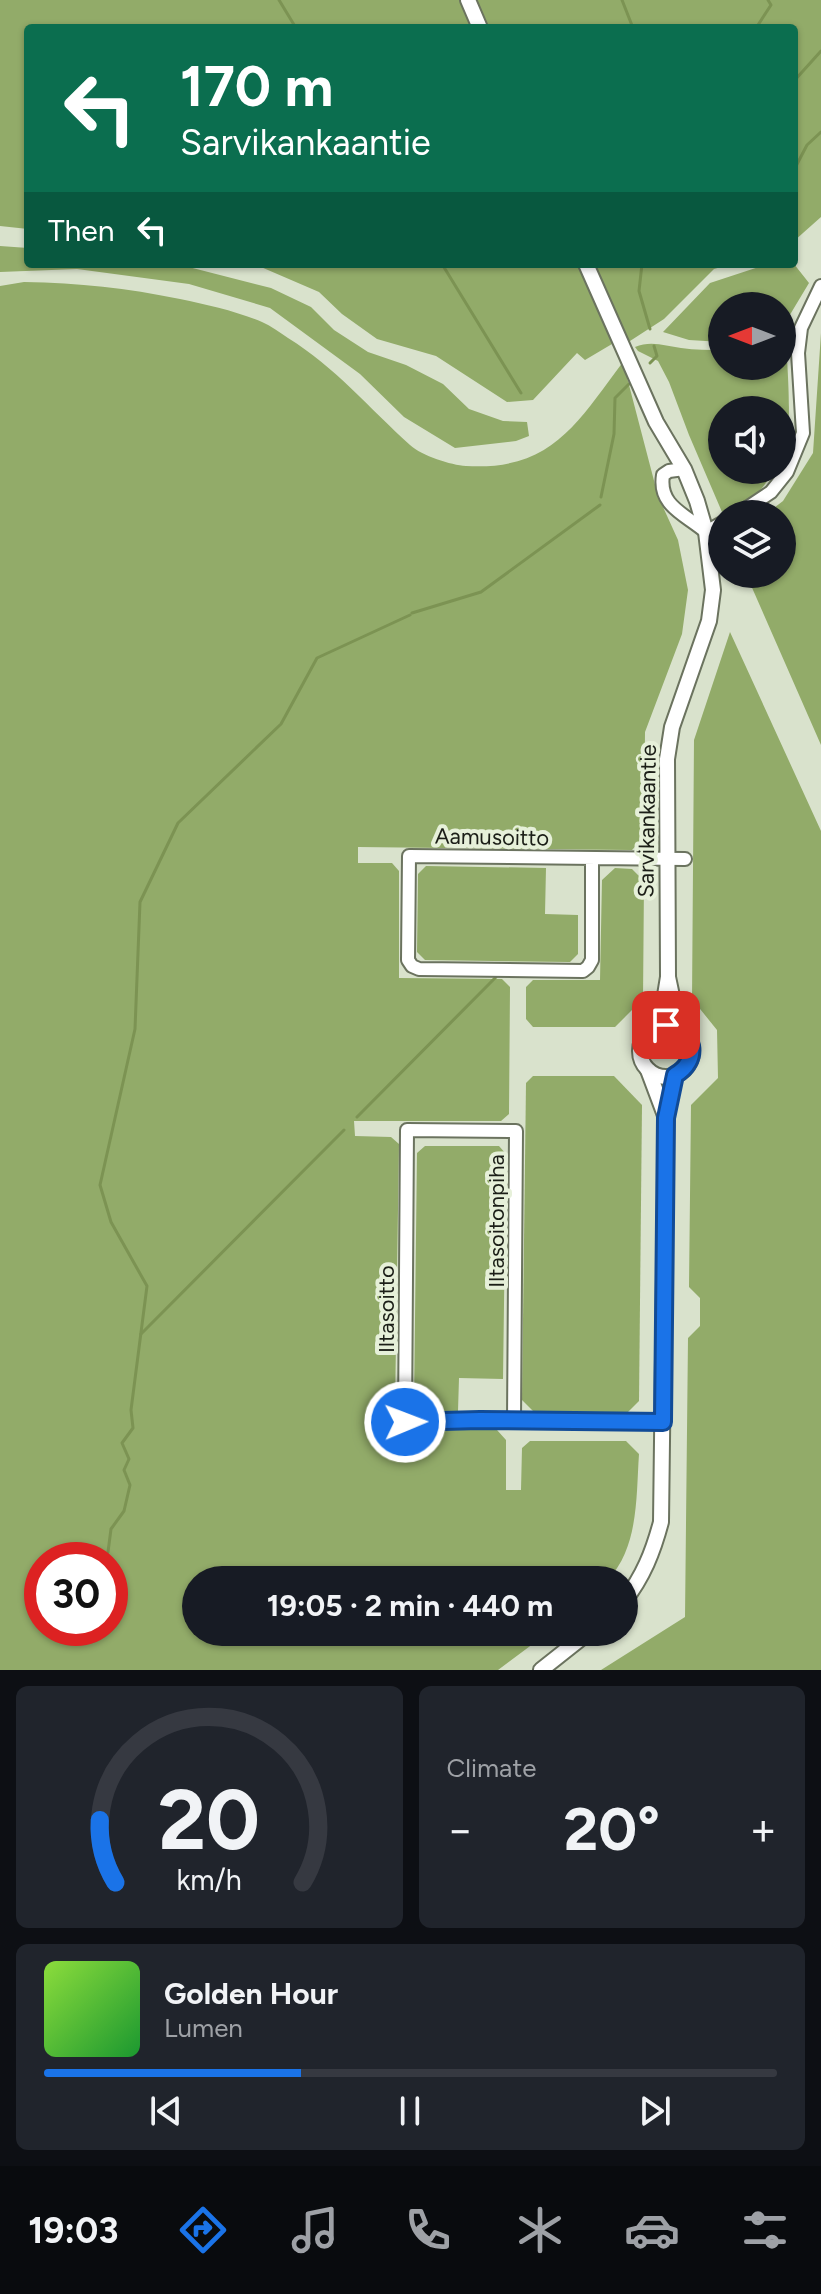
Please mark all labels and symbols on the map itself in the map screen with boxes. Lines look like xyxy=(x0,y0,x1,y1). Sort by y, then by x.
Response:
north arrow xyxy=(708,292,796,380)
street label: Sarvikankaantie xyxy=(632,744,662,898)
street label: Aamusoitto xyxy=(435,823,549,851)
pin xyxy=(632,991,700,1059)
street label: Iltasoitonpiha xyxy=(483,1154,510,1288)
street label: Iltasoitto xyxy=(373,1265,400,1353)
position arrow xyxy=(363,1380,447,1464)
speed limit sign: 30 xyxy=(24,1542,128,1646)

